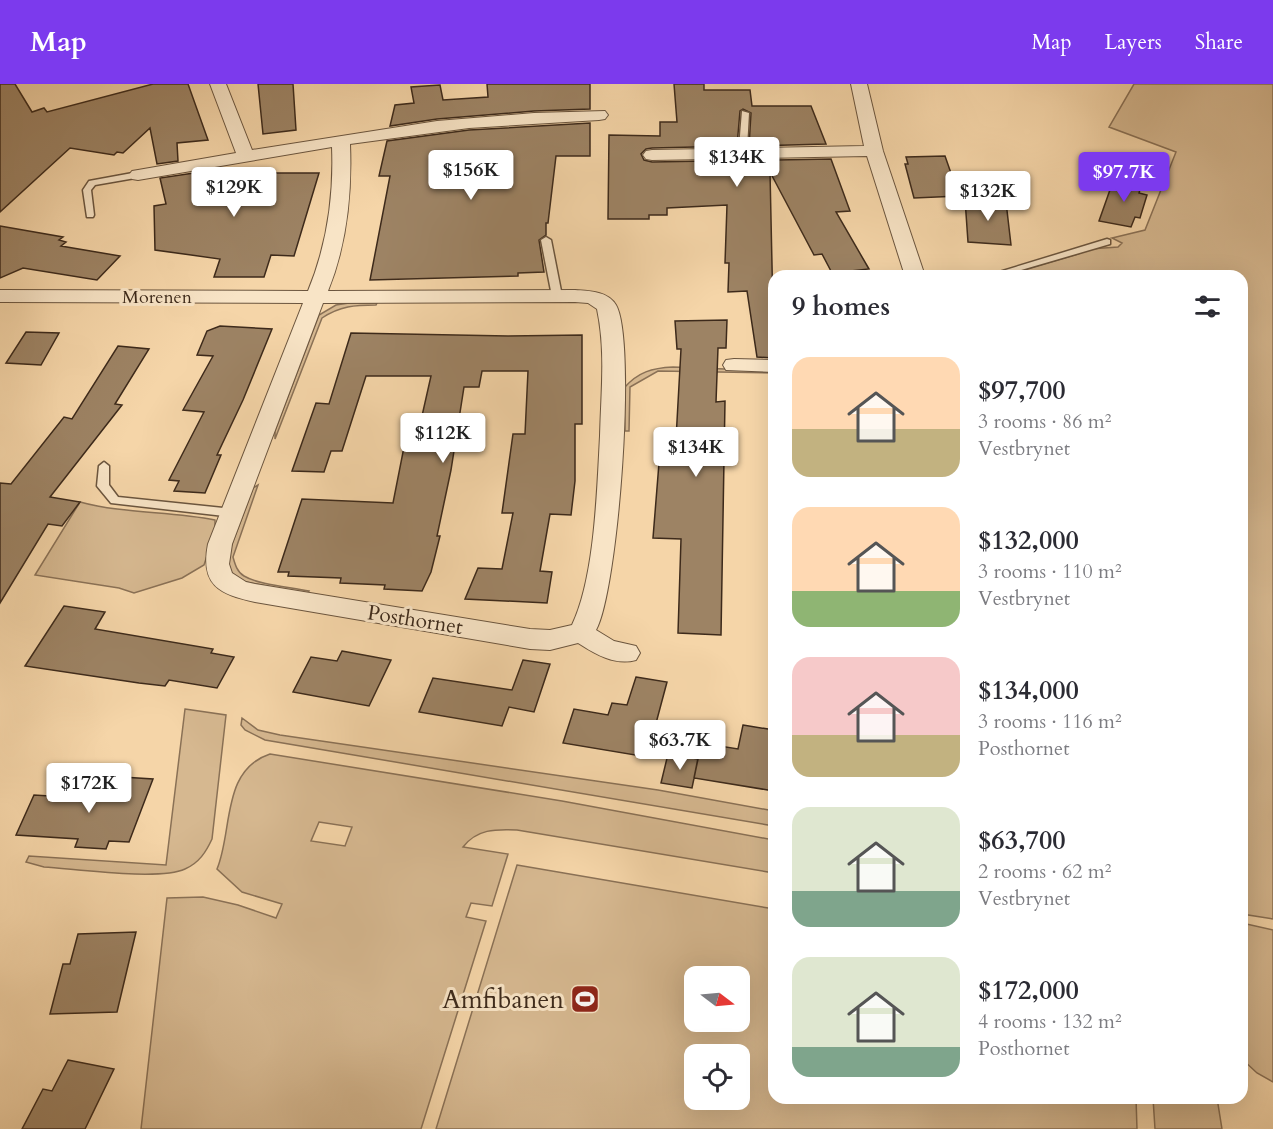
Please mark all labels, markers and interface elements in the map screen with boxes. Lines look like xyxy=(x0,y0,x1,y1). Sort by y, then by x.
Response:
text: Map xyxy=(30,23,87,61)
text: Map xyxy=(1032,28,1072,57)
text: Layers xyxy=(1105,28,1162,57)
text: Share xyxy=(1195,28,1243,57)
pin: $134K xyxy=(695,137,779,188)
text: $134K xyxy=(708,143,766,170)
pin: $156K xyxy=(429,150,513,201)
pin: $97.7K xyxy=(1075,152,1173,203)
text: $156K xyxy=(442,156,500,183)
text: $97.7K xyxy=(1093,158,1155,185)
pin: $129K xyxy=(192,167,276,218)
pin: $132K xyxy=(946,171,1030,222)
text: $129K xyxy=(205,173,263,200)
text: $132K xyxy=(959,177,1017,204)
street label: Morenen xyxy=(122,285,193,310)
text: 9 homes xyxy=(792,289,890,324)
icon: filters xyxy=(1191,290,1224,323)
text: $97,700 xyxy=(978,373,1066,408)
icon: home xyxy=(840,381,912,453)
text: 3 rooms · 86 m² xyxy=(978,408,1111,435)
pin: $112K xyxy=(401,413,485,464)
text: $112K xyxy=(414,419,472,446)
pin: $134K xyxy=(654,427,738,478)
text: $134K xyxy=(667,433,725,460)
text: Vestbrynet xyxy=(978,435,1070,462)
text: $132,000 xyxy=(978,523,1079,558)
icon: home xyxy=(840,531,912,603)
text: 3 rooms · 110 m² xyxy=(978,558,1122,585)
text: Vestbrynet xyxy=(978,585,1070,612)
street label: Posthornet xyxy=(365,598,465,642)
text: $134,000 xyxy=(978,673,1079,708)
icon: home xyxy=(840,681,912,753)
text: 3 rooms · 116 m² xyxy=(978,708,1122,735)
pin: $63.7K xyxy=(631,720,729,771)
text: $63.7K xyxy=(649,726,711,753)
text: Posthornet xyxy=(978,735,1070,762)
pin: $172K xyxy=(47,763,131,814)
text: $172K xyxy=(60,769,118,796)
text: $63,700 xyxy=(978,823,1066,858)
icon: home xyxy=(840,831,912,903)
text: 2 rooms · 62 m² xyxy=(978,858,1111,885)
text: Vestbrynet xyxy=(978,885,1070,912)
north arrow xyxy=(684,966,750,1032)
map controls xyxy=(684,966,750,1110)
text: $172,000 xyxy=(978,973,1079,1008)
icon: home xyxy=(840,981,912,1053)
place label: Amfibanen xyxy=(442,982,564,1017)
sports icon: Amfibanen xyxy=(569,983,601,1015)
text: 4 rooms · 132 m² xyxy=(978,1008,1122,1035)
text: Posthornet xyxy=(978,1035,1070,1062)
button: locate xyxy=(684,1044,750,1110)

